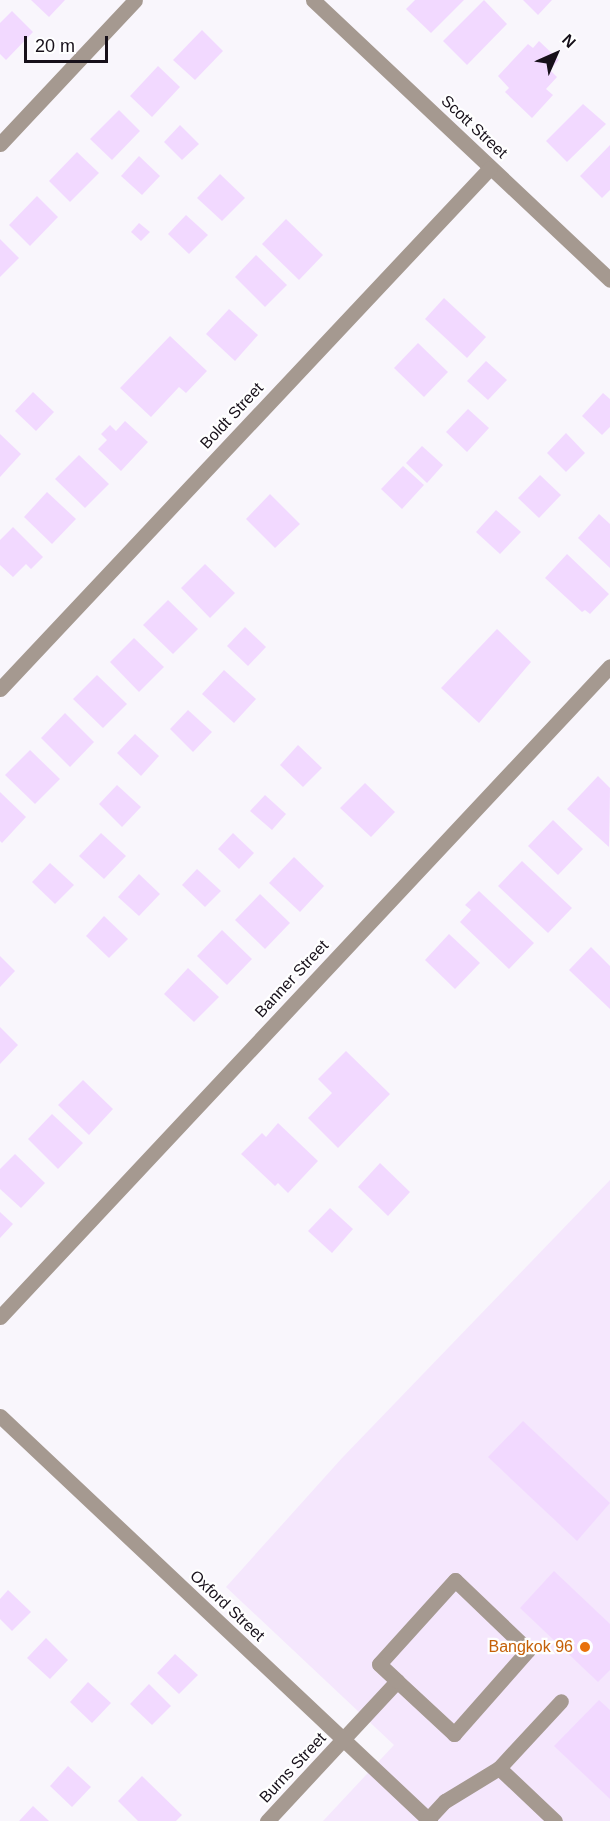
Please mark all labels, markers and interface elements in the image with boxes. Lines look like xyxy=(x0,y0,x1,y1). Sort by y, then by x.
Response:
scale bar xyxy=(27,24,111,62)
north arrow xyxy=(526,24,586,84)
text: N xyxy=(559,31,579,51)
text: 20 m xyxy=(35,36,75,56)
street label: Scott Street xyxy=(437,91,511,163)
street label: Boldt Street xyxy=(196,379,268,453)
street label: Banner Street xyxy=(251,936,333,1022)
street label: Oxford Street xyxy=(186,1567,268,1645)
place label: Bangkok 96 xyxy=(488,1637,573,1657)
marker: Bangkok 96 xyxy=(578,1640,592,1654)
street label: Burns Street xyxy=(256,1729,330,1807)

